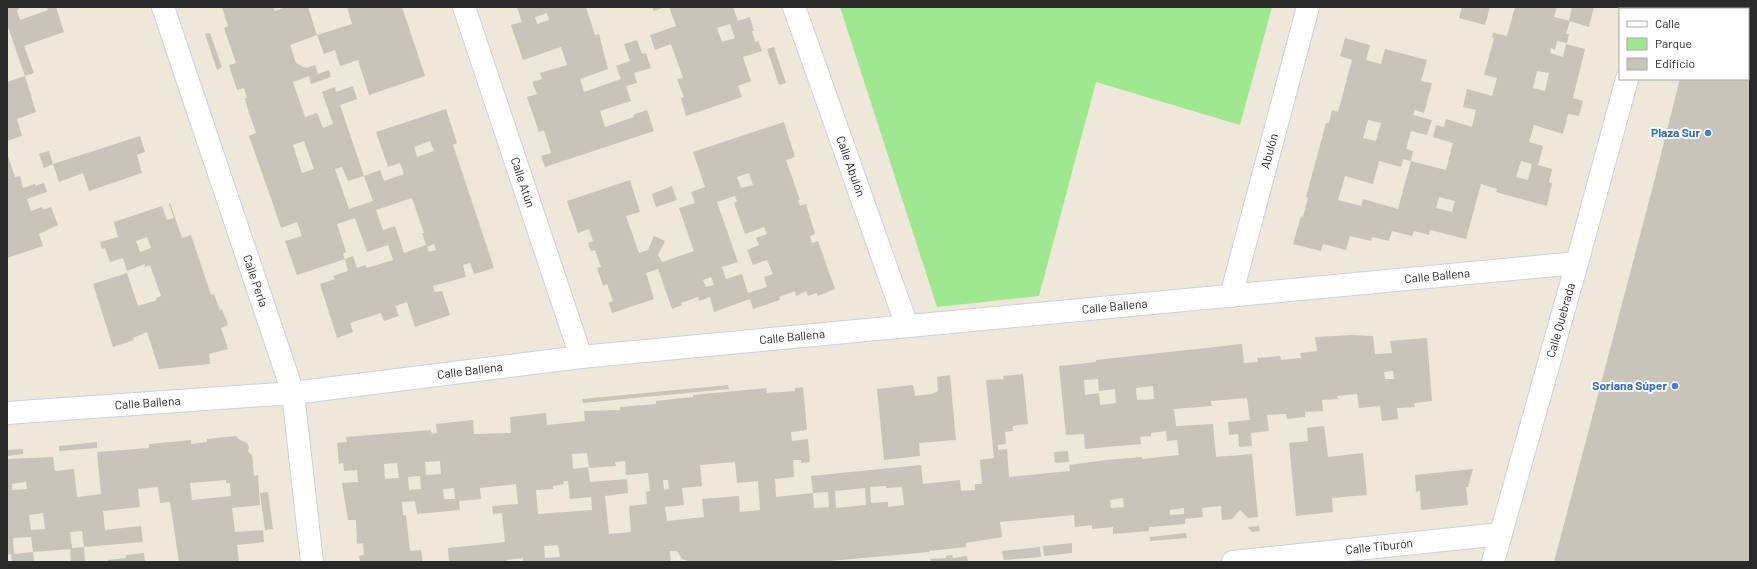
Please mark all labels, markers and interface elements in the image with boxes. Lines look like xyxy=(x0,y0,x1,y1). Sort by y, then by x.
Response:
legend xyxy=(1619,8,1749,80)
text: Calle xyxy=(1655,16,1680,30)
text: Parque xyxy=(1655,36,1692,50)
text: Edificio xyxy=(1655,56,1695,70)
place label: Plaza Sur xyxy=(1651,125,1700,139)
marker: Plaza Sur xyxy=(1703,128,1713,138)
street label: Abulón xyxy=(1257,132,1280,170)
street label: Calle Abulón xyxy=(834,134,869,198)
street label: Calle Atún xyxy=(509,155,539,209)
street label: Calle Perla xyxy=(241,253,271,309)
street label: Calle Ballena xyxy=(1404,265,1471,285)
street label: Calle Quebrada xyxy=(1543,281,1577,359)
street label: Calle Ballena xyxy=(1081,296,1148,316)
street label: Calle Ballena xyxy=(759,326,825,346)
street label: Calle Ballena xyxy=(436,359,503,381)
place label: Soriana Súper xyxy=(1592,378,1667,392)
marker: Soriana Súper xyxy=(1670,381,1680,391)
street label: Calle Ballena xyxy=(114,393,181,411)
street label: Calle Tiburón xyxy=(1345,535,1413,556)

